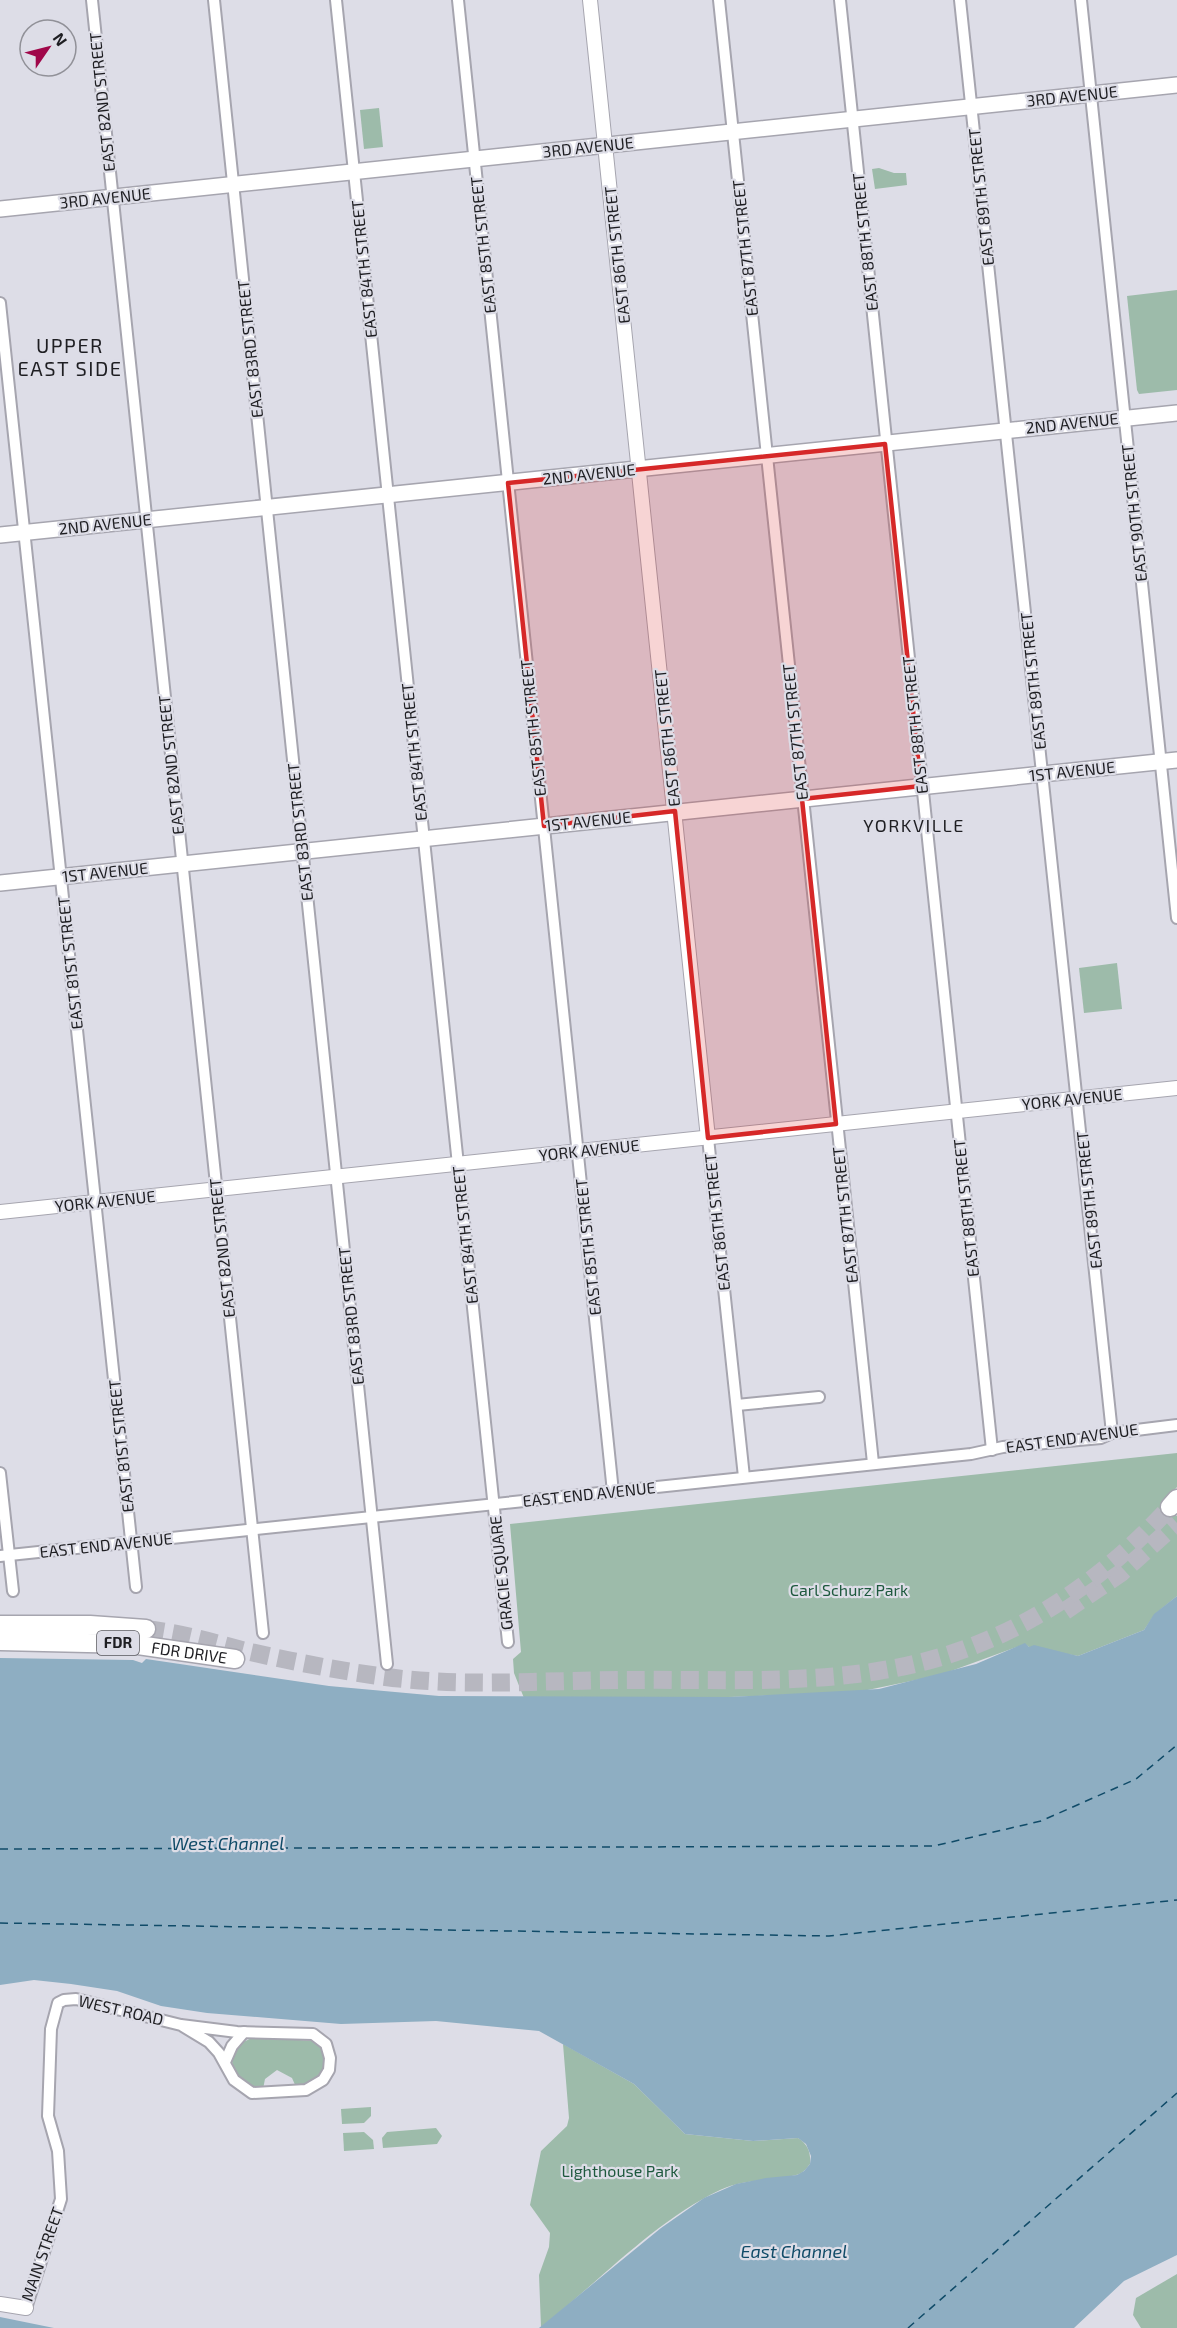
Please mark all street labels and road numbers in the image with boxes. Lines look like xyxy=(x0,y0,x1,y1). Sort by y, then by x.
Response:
street label: EAST 82ND STREET xyxy=(85,31,118,173)
street label: 3RD AVENUE xyxy=(1025,81,1119,110)
street label: EAST 89TH STREET xyxy=(964,127,997,267)
street label: 3RD AVENUE xyxy=(541,132,635,161)
street label: EAST 88TH STREET xyxy=(848,172,881,312)
street label: EAST 85TH STREET xyxy=(466,176,499,314)
street label: EAST 87TH STREET xyxy=(728,179,761,317)
street label: 3RD AVENUE xyxy=(58,183,152,212)
street label: EAST 86TH STREET xyxy=(600,185,633,325)
street label: EAST 84TH STREET xyxy=(347,199,380,339)
street label: EAST 83RD STREET xyxy=(233,279,266,419)
street label: 2ND AVENUE xyxy=(1025,408,1119,437)
street label: EAST 90TH STREET xyxy=(1117,443,1150,583)
street label: 2ND AVENUE xyxy=(542,459,636,488)
street label: 2ND AVENUE xyxy=(58,509,152,538)
street label: EAST 89TH STREET xyxy=(1016,611,1049,751)
street label: EAST 88TH STREET xyxy=(898,655,931,795)
street label: EAST 85TH STREET xyxy=(516,659,549,797)
street label: EAST 87TH STREET xyxy=(778,663,811,801)
street label: EAST 86TH STREET xyxy=(650,668,683,808)
street label: EAST 84TH STREET xyxy=(397,682,430,822)
street label: EAST 82ND STREET xyxy=(154,694,187,836)
street label: 1ST AVENUE xyxy=(1028,757,1116,784)
street label: EAST 83RD STREET xyxy=(283,762,316,902)
street label: 1ST AVENUE xyxy=(544,807,632,834)
street label: 1ST AVENUE xyxy=(61,858,149,885)
street label: EAST 81ST STREET xyxy=(53,896,86,1030)
street label: YORK AVENUE xyxy=(1021,1084,1123,1113)
street label: EAST 89TH STREET xyxy=(1072,1130,1105,1270)
street label: YORK AVENUE xyxy=(538,1135,640,1164)
street label: EAST 88TH STREET xyxy=(949,1138,982,1278)
street label: EAST 87TH STREET xyxy=(828,1146,861,1284)
street label: EAST 86TH STREET xyxy=(700,1152,733,1292)
street label: EAST 84TH STREET xyxy=(448,1165,481,1305)
street label: EAST 82ND STREET xyxy=(205,1177,238,1319)
street label: EAST 85TH STREET xyxy=(571,1178,604,1316)
street label: YORK AVENUE xyxy=(54,1186,156,1215)
street label: EAST 83RD STREET xyxy=(334,1246,367,1386)
street label: EAST 81ST STREET xyxy=(104,1379,137,1513)
street label: EAST END AVENUE xyxy=(1005,1419,1139,1456)
street label: EAST END AVENUE xyxy=(522,1477,656,1510)
street label: GRACIE SQUARE xyxy=(485,1515,517,1631)
street label: EAST END AVENUE xyxy=(39,1528,173,1561)
road number: FDR xyxy=(97,1631,139,1655)
street label: FDR DRIVE xyxy=(150,1637,229,1667)
street label: WEST ROAD xyxy=(77,1991,165,2029)
street label: MAIN STREET xyxy=(17,2204,67,2303)

